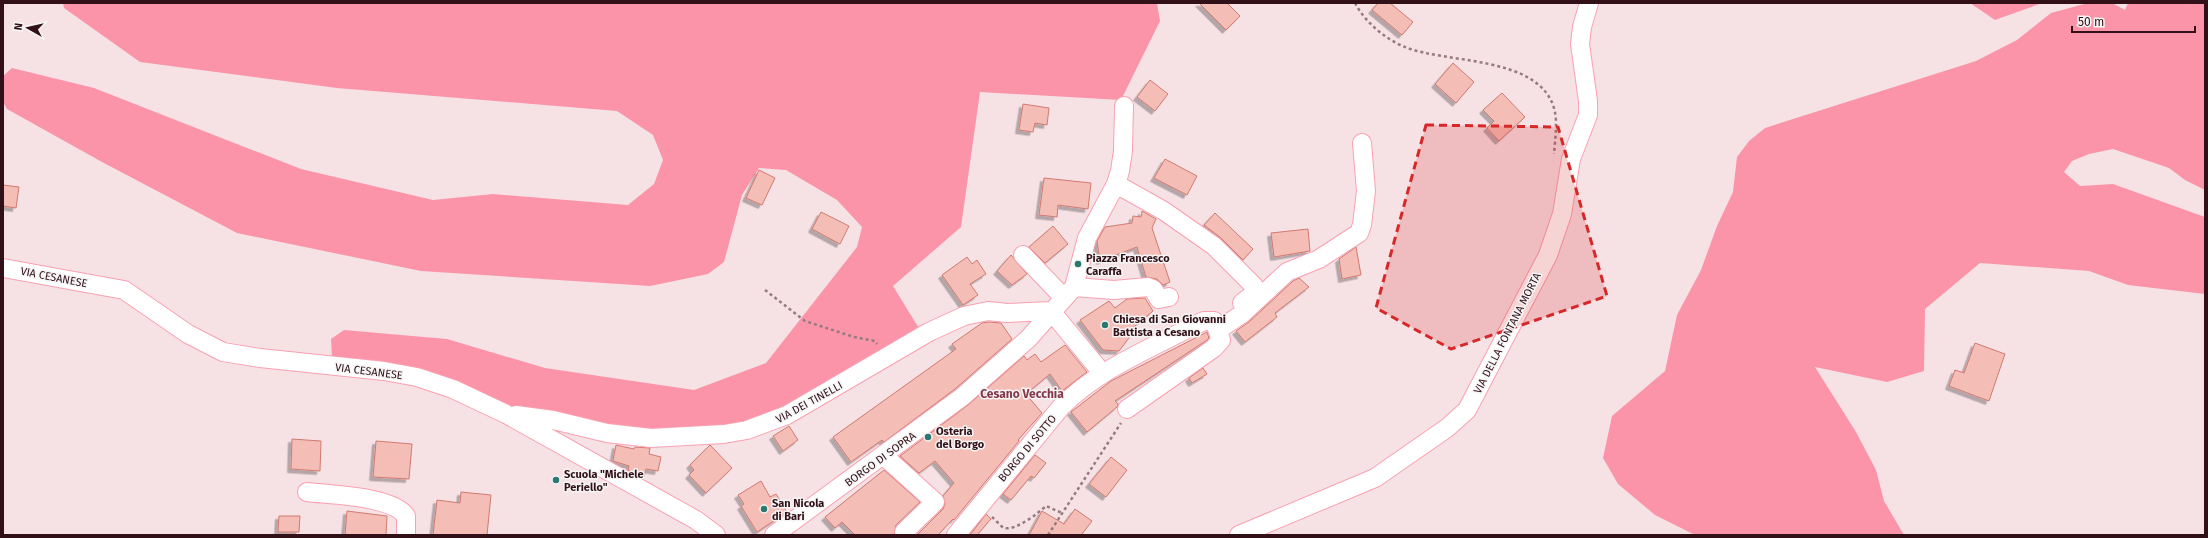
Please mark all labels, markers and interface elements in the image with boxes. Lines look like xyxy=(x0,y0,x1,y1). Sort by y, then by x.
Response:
north arrow xyxy=(8,8,48,48)
scale bar xyxy=(2072,8,2195,34)
text: 50 m xyxy=(2078,15,2104,29)
text: N xyxy=(12,22,26,31)
place label: Piazza Francesco Caraffa xyxy=(1086,252,1170,278)
marker: Piazza Francesco Caraffa xyxy=(1073,259,1083,269)
street label: VIA CESANESE xyxy=(19,265,89,290)
street label: VIA DELLA FONTANA MORTA xyxy=(1471,270,1544,396)
place label: Chiesa di San Giovanni Battista a Cesano xyxy=(1113,313,1226,339)
marker: Chiesa di San Giovanni Battista a Cesano xyxy=(1100,320,1110,330)
street label: VIA CESANESE xyxy=(334,361,404,382)
street label: VIA DEI TINELLI xyxy=(774,379,845,426)
district label: Cesano Vecchia xyxy=(980,387,1064,401)
street label: BORGO DI SOTTO xyxy=(996,412,1059,484)
place label: Osteria del Borgo xyxy=(936,425,985,451)
street label: BORGO DI SOPRA xyxy=(842,429,919,490)
marker: Osteria del Borgo xyxy=(923,432,933,442)
place label: Scuola "Michele Periello" xyxy=(564,468,644,494)
marker: Scuola "Michele Periello" xyxy=(551,475,561,485)
place label: San Nicola di Bari xyxy=(772,497,824,523)
marker: San Nicola di Bari xyxy=(759,504,769,514)

